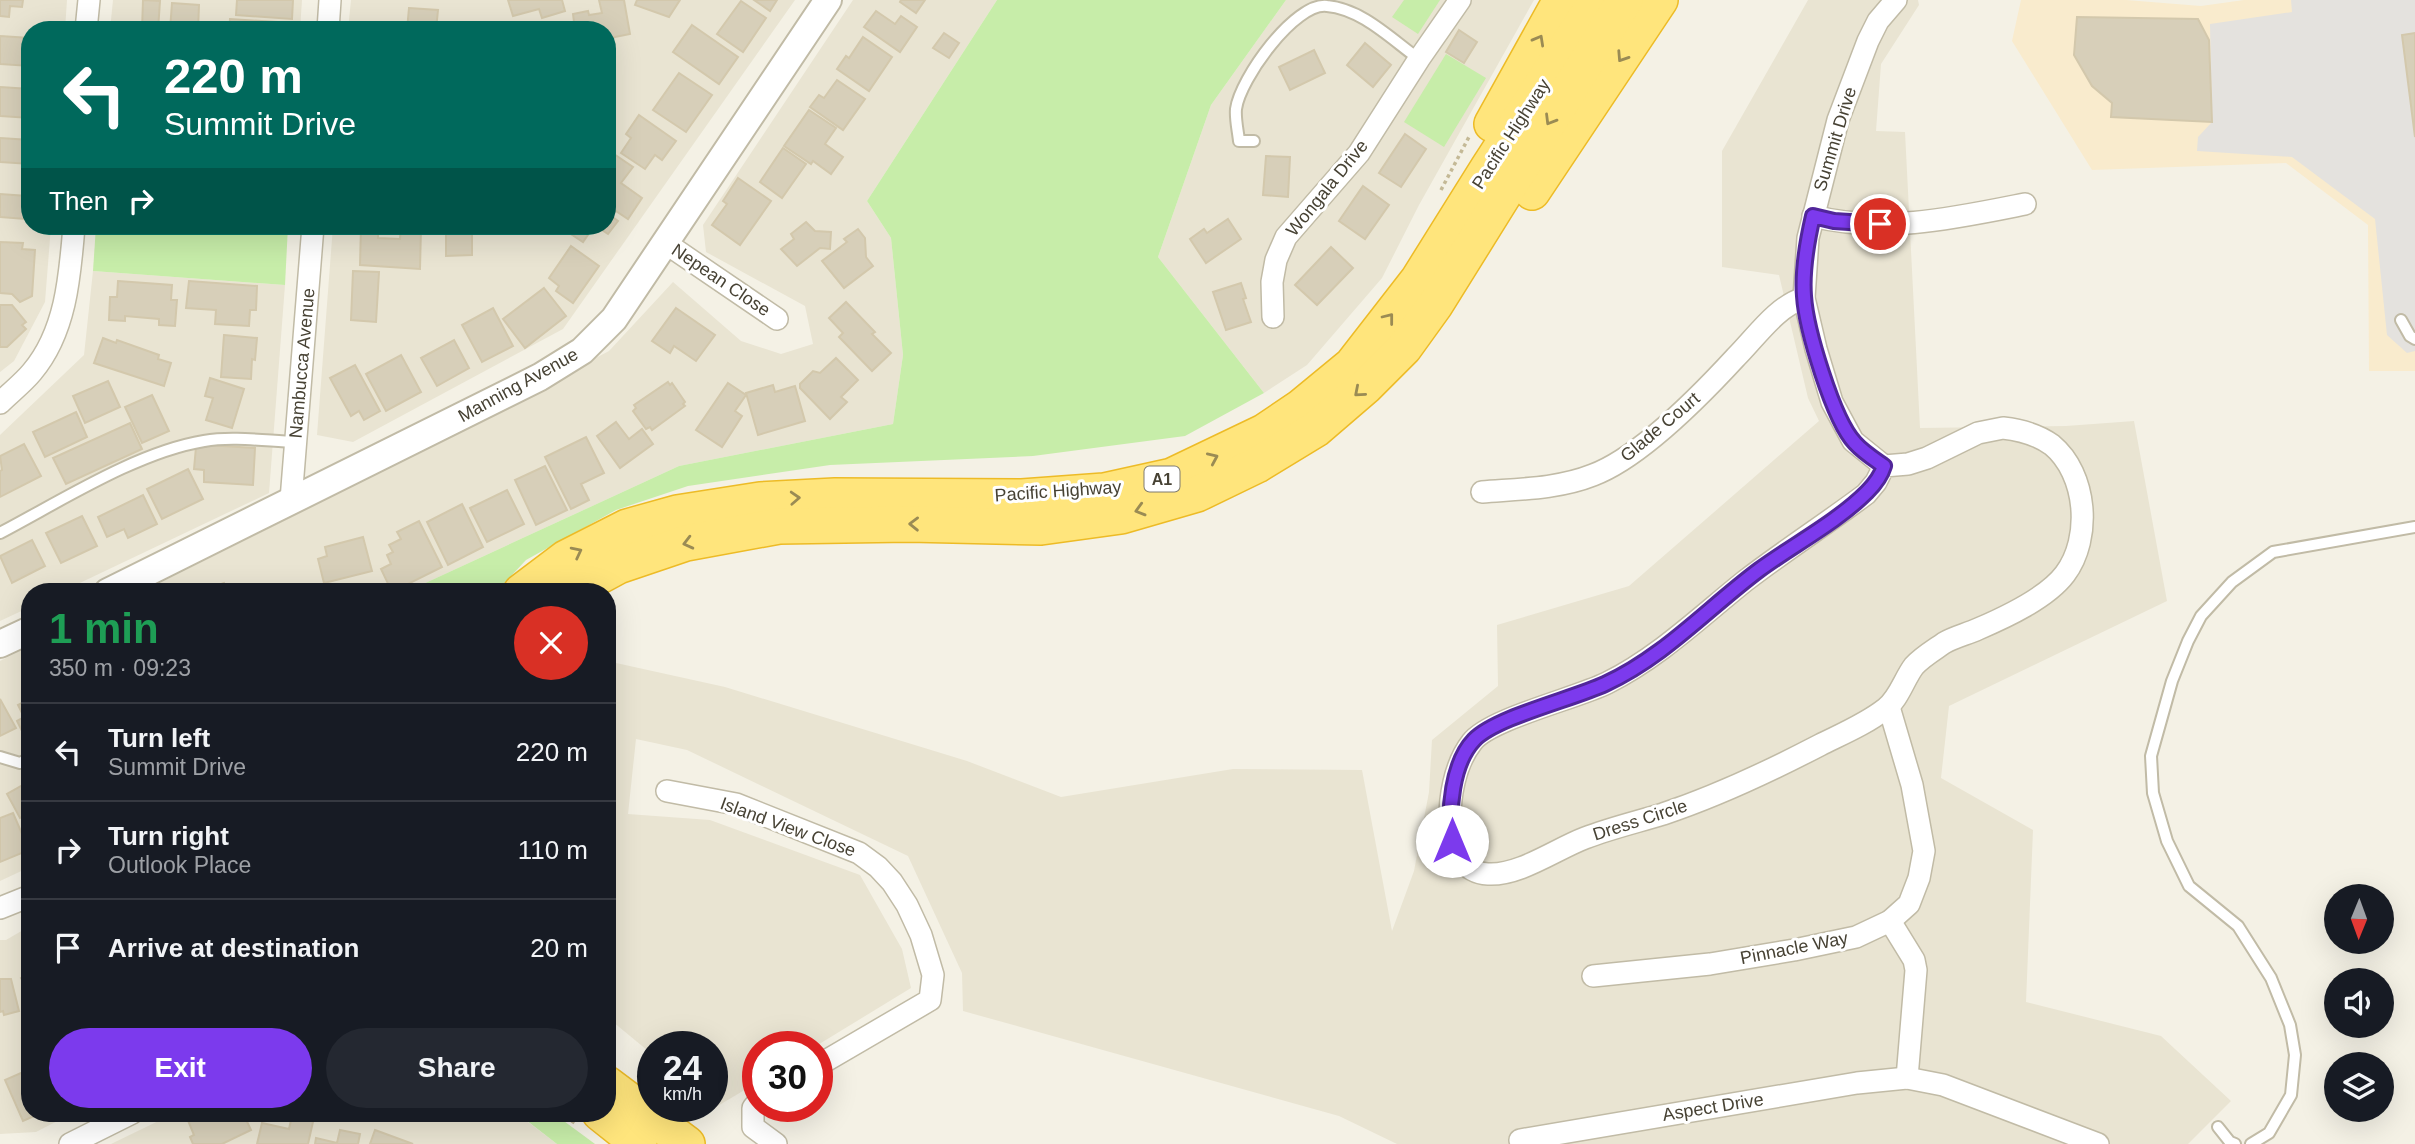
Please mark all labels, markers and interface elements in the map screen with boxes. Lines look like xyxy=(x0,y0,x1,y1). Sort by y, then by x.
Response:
one-way arrow xyxy=(1531,34,1544,47)
icon: left xyxy=(49,49,140,140)
text: 220 m xyxy=(164,49,303,103)
one-way arrow xyxy=(1618,49,1630,62)
street label: Pacific Highway xyxy=(1468,75,1554,193)
street label: Summit Drive xyxy=(1810,84,1860,194)
text: Summit Drive xyxy=(164,106,356,142)
one-way arrow xyxy=(1545,112,1558,125)
street label: Wongala Drive xyxy=(1282,136,1372,240)
icon: right xyxy=(122,182,160,220)
text: Then xyxy=(49,186,108,216)
pin xyxy=(1850,194,1910,254)
icon: arrive xyxy=(1861,205,1899,243)
street label: Nepean Close xyxy=(668,240,774,320)
street label: Nambucca Avenue xyxy=(285,287,319,439)
one-way arrow xyxy=(1381,313,1393,326)
street label: Manning Avenue xyxy=(455,344,581,426)
one-way arrow xyxy=(1354,384,1367,396)
street label: Glade Court xyxy=(1616,388,1704,466)
one-way arrow xyxy=(1206,452,1218,466)
road number: A1 xyxy=(1144,466,1180,492)
street label: Pacific Highway xyxy=(994,477,1122,505)
one-way arrow xyxy=(790,491,801,506)
one-way arrow xyxy=(1134,502,1146,517)
one-way arrow xyxy=(908,517,919,532)
one-way arrow xyxy=(682,535,694,549)
one-way arrow xyxy=(570,547,582,561)
text: 1 min xyxy=(49,605,159,652)
button: close xyxy=(514,606,588,680)
text: 350 m · 09:23 xyxy=(49,655,191,681)
text: Turn left xyxy=(108,723,210,753)
icon: left xyxy=(49,733,87,771)
text: 220 m xyxy=(516,737,588,767)
text: Summit Drive xyxy=(108,754,246,780)
street label: Island View Close xyxy=(718,793,858,861)
street label: Dress Circle xyxy=(1590,795,1690,845)
position arrow xyxy=(1415,804,1489,878)
text: Turn right xyxy=(108,821,229,851)
icon: right xyxy=(49,831,87,869)
text: 110 m xyxy=(518,835,588,865)
text: Outlook Place xyxy=(108,852,251,878)
north arrow xyxy=(2324,884,2394,954)
map controls xyxy=(2324,884,2394,1122)
street label: Pinnacle Way xyxy=(1738,928,1850,968)
icon: arrive xyxy=(49,929,87,967)
text: Arrive at destination xyxy=(108,933,359,963)
text: 20 m xyxy=(530,933,588,963)
button: sound xyxy=(2324,968,2394,1038)
button: Exit xyxy=(49,1028,312,1108)
button: Share xyxy=(326,1028,588,1108)
speed limit sign: 30 xyxy=(742,1031,833,1122)
text: 24 xyxy=(663,1048,702,1087)
button: layers xyxy=(2324,1052,2394,1122)
text: km/h xyxy=(663,1084,702,1104)
street label: Aspect Drive xyxy=(1661,1089,1765,1125)

